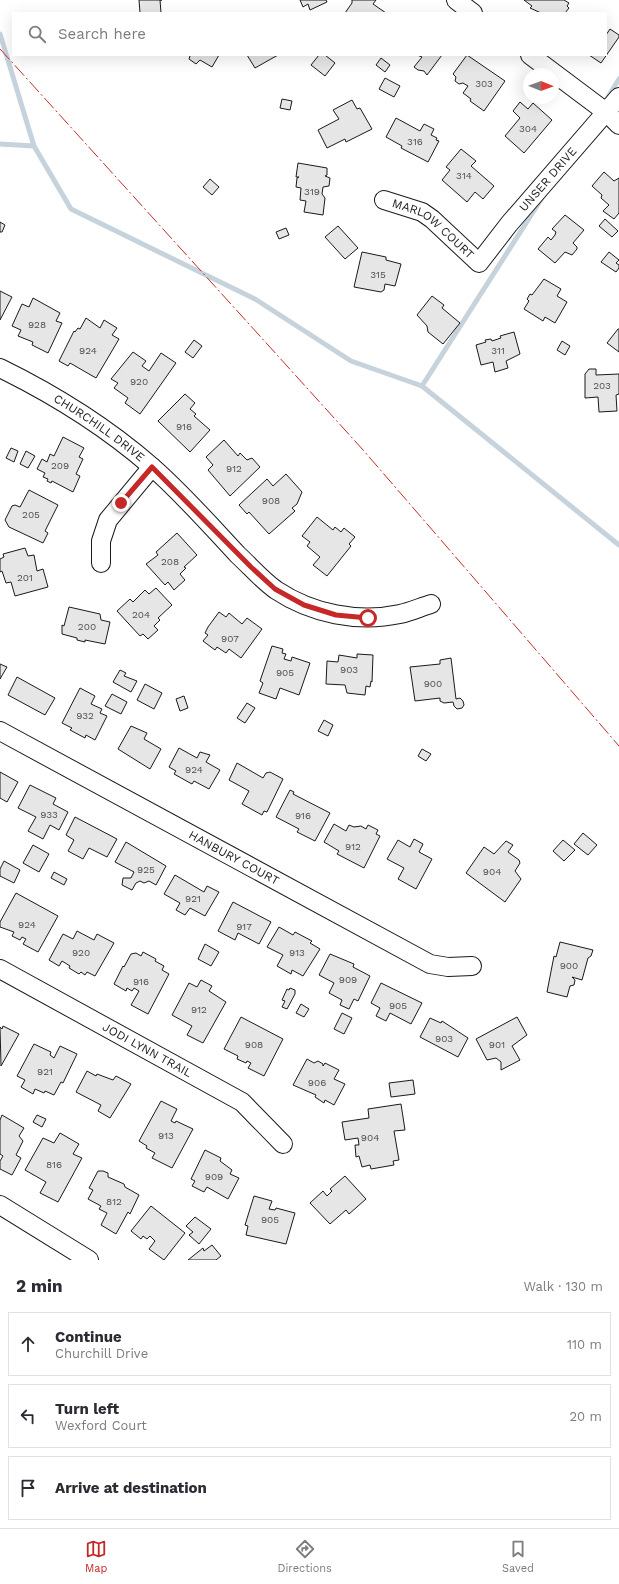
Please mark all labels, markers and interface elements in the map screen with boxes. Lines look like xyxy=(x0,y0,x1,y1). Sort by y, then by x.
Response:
search box xyxy=(12,12,607,56)
icon: search xyxy=(26,23,48,45)
text: Search here xyxy=(58,25,146,43)
north arrow xyxy=(523,68,559,104)
house number: 303 xyxy=(475,78,493,89)
house number: 304 xyxy=(519,123,537,134)
house number: 316 xyxy=(407,136,423,147)
street label: UNSER DRIVE xyxy=(516,144,580,214)
house number: 314 xyxy=(456,170,472,181)
house number: 319 xyxy=(304,186,320,197)
street label: MARLOW COURT xyxy=(390,196,477,262)
house number: 315 xyxy=(370,269,386,280)
house number: 928 xyxy=(28,319,46,330)
house number: 924 xyxy=(79,345,97,356)
house number: 311 xyxy=(491,345,505,356)
house number: 920 xyxy=(130,376,148,387)
house number: 203 xyxy=(593,380,611,391)
street label: CHURCHILL DRIVE xyxy=(51,391,148,465)
house number: 916 xyxy=(176,421,192,432)
house number: 209 xyxy=(51,460,69,471)
house number: 912 xyxy=(226,463,242,474)
route end xyxy=(112,494,130,512)
house number: 908 xyxy=(262,495,280,506)
house number: 205 xyxy=(22,509,40,520)
house number: 208 xyxy=(161,556,179,567)
house number: 201 xyxy=(17,572,33,583)
house number: 204 xyxy=(132,609,150,620)
route start xyxy=(359,609,377,627)
house number: 200 xyxy=(78,621,96,632)
house number: 907 xyxy=(221,633,239,644)
house number: 903 xyxy=(340,664,358,675)
house number: 905 xyxy=(276,667,294,678)
house number: 900 xyxy=(424,678,442,689)
house number: 932 xyxy=(76,710,94,721)
house number: 924 xyxy=(185,764,203,775)
house number: 933 xyxy=(40,809,58,820)
house number: 916 xyxy=(295,810,311,821)
street label: HANBURY COURT xyxy=(186,828,282,888)
house number: 912 xyxy=(345,841,361,852)
house number: 925 xyxy=(137,864,155,875)
house number: 904 xyxy=(483,866,501,877)
house number: 921 xyxy=(185,893,201,904)
house number: 924 xyxy=(18,919,36,930)
house number: 917 xyxy=(236,921,252,932)
house number: 920 xyxy=(72,947,90,958)
house number: 913 xyxy=(289,947,305,958)
house number: 900 xyxy=(560,960,578,971)
house number: 909 xyxy=(339,974,357,985)
house number: 916 xyxy=(133,976,149,987)
house number: 905 xyxy=(389,1000,407,1011)
house number: 912 xyxy=(191,1004,207,1015)
street label: JODI LYNN TRAIL xyxy=(100,1020,194,1080)
house number: 903 xyxy=(435,1033,453,1044)
house number: 908 xyxy=(245,1039,263,1050)
house number: 901 xyxy=(489,1039,505,1050)
house number: 921 xyxy=(37,1066,53,1077)
house number: 906 xyxy=(308,1077,326,1088)
house number: 913 xyxy=(158,1130,174,1141)
house number: 904 xyxy=(361,1132,379,1143)
house number: 816 xyxy=(46,1159,62,1170)
house number: 909 xyxy=(205,1171,223,1182)
house number: 812 xyxy=(106,1196,122,1207)
house number: 905 xyxy=(261,1214,279,1225)
text: 2 min xyxy=(16,1276,62,1296)
text: Walk · 130 m xyxy=(524,1279,603,1294)
text: Continue xyxy=(55,1328,122,1346)
icon: ahead xyxy=(17,1333,39,1355)
text: 110 m xyxy=(567,1337,602,1352)
text: Churchill Drive xyxy=(55,1346,148,1361)
text: Turn left xyxy=(55,1400,119,1418)
icon: left xyxy=(17,1405,39,1427)
text: 20 m xyxy=(570,1409,602,1424)
text: Wexford Court xyxy=(55,1418,147,1433)
icon: arrive xyxy=(17,1477,39,1499)
text: Arrive at destination xyxy=(55,1479,207,1497)
tab: Map xyxy=(85,1538,107,1575)
tab: Directions xyxy=(278,1538,332,1575)
tab: Saved xyxy=(502,1538,534,1575)

